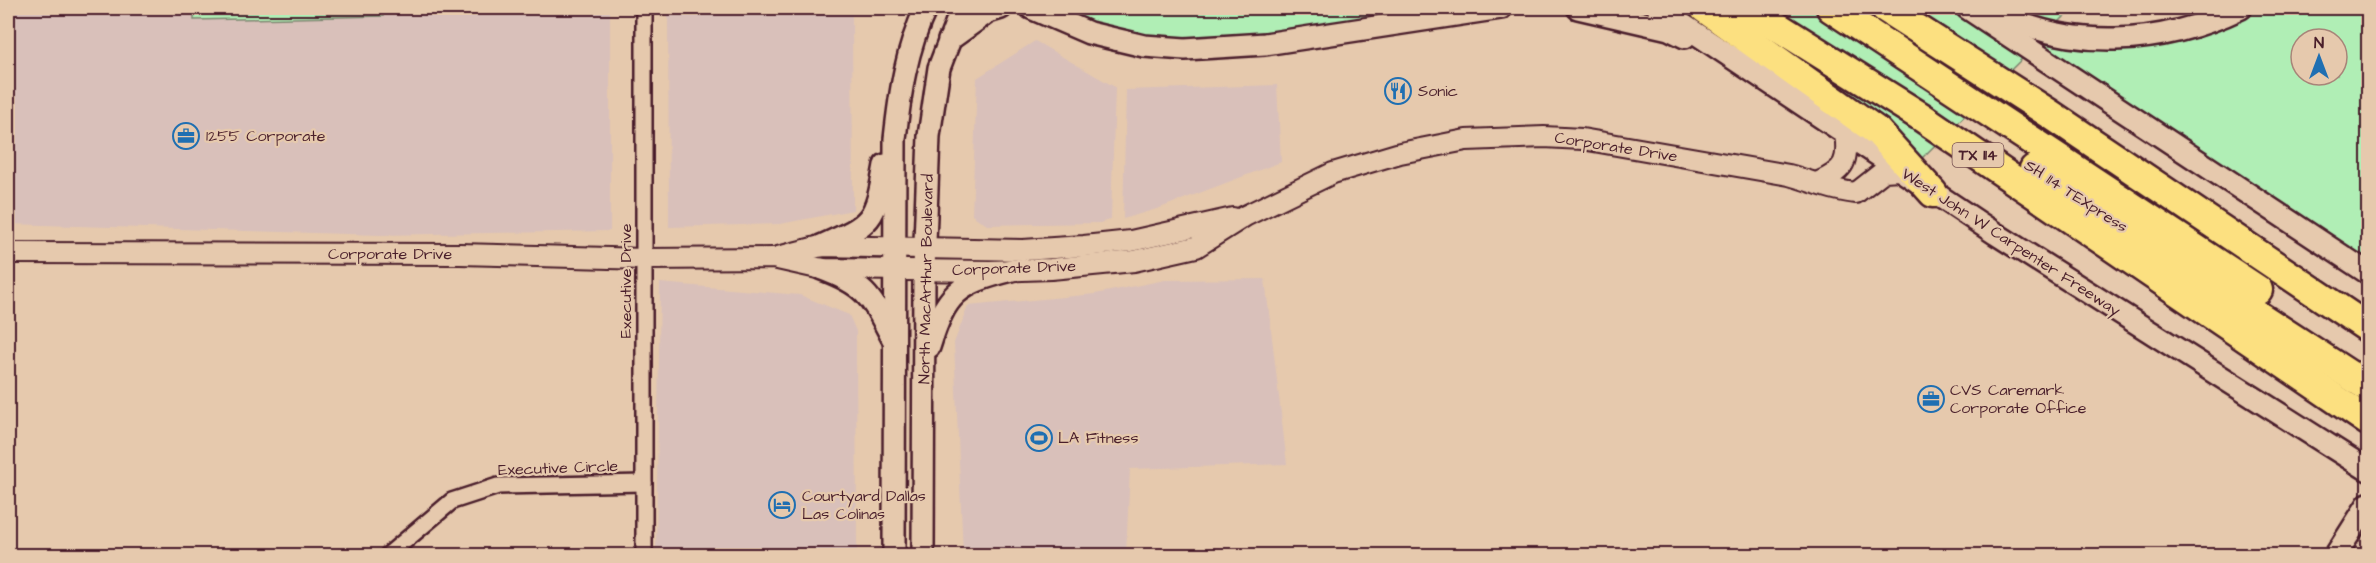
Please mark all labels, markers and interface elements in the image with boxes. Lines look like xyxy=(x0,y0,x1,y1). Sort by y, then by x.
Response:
north arrow xyxy=(2289,27,2349,87)
text: N xyxy=(2314,32,2324,54)
restaurant icon: Sonic xyxy=(1383,76,1413,106)
place label: Sonic xyxy=(1418,80,1458,102)
office icon: 1255 Corporate xyxy=(171,121,201,151)
place label: 1255 Corporate xyxy=(206,125,326,147)
street label: Corporate Drive xyxy=(1553,126,1679,168)
road number: TX 114 xyxy=(1952,143,2004,167)
street label: SH 114 TEXpress xyxy=(2020,154,2132,238)
street label: West John W Carpenter Freeway xyxy=(1897,163,2125,322)
street label: North MacArthur Boulevard xyxy=(913,174,939,384)
street label: Executive Drive xyxy=(615,223,637,338)
street label: Corporate Drive xyxy=(328,243,452,265)
street label: Corporate Drive xyxy=(952,255,1077,281)
place label: CVS Caremark Corporate Office xyxy=(1950,379,2087,419)
office icon: CVS Caremark Corporate Office xyxy=(1916,384,1946,414)
sports icon: LA Fitness xyxy=(1024,423,1054,453)
place label: LA Fitness xyxy=(1058,427,1138,449)
street label: Executive Circle xyxy=(498,455,619,481)
place label: Courtyard Dallas Las Colinas xyxy=(802,485,926,525)
hotel icon: Courtyard Dallas Las Colinas xyxy=(767,490,797,520)

